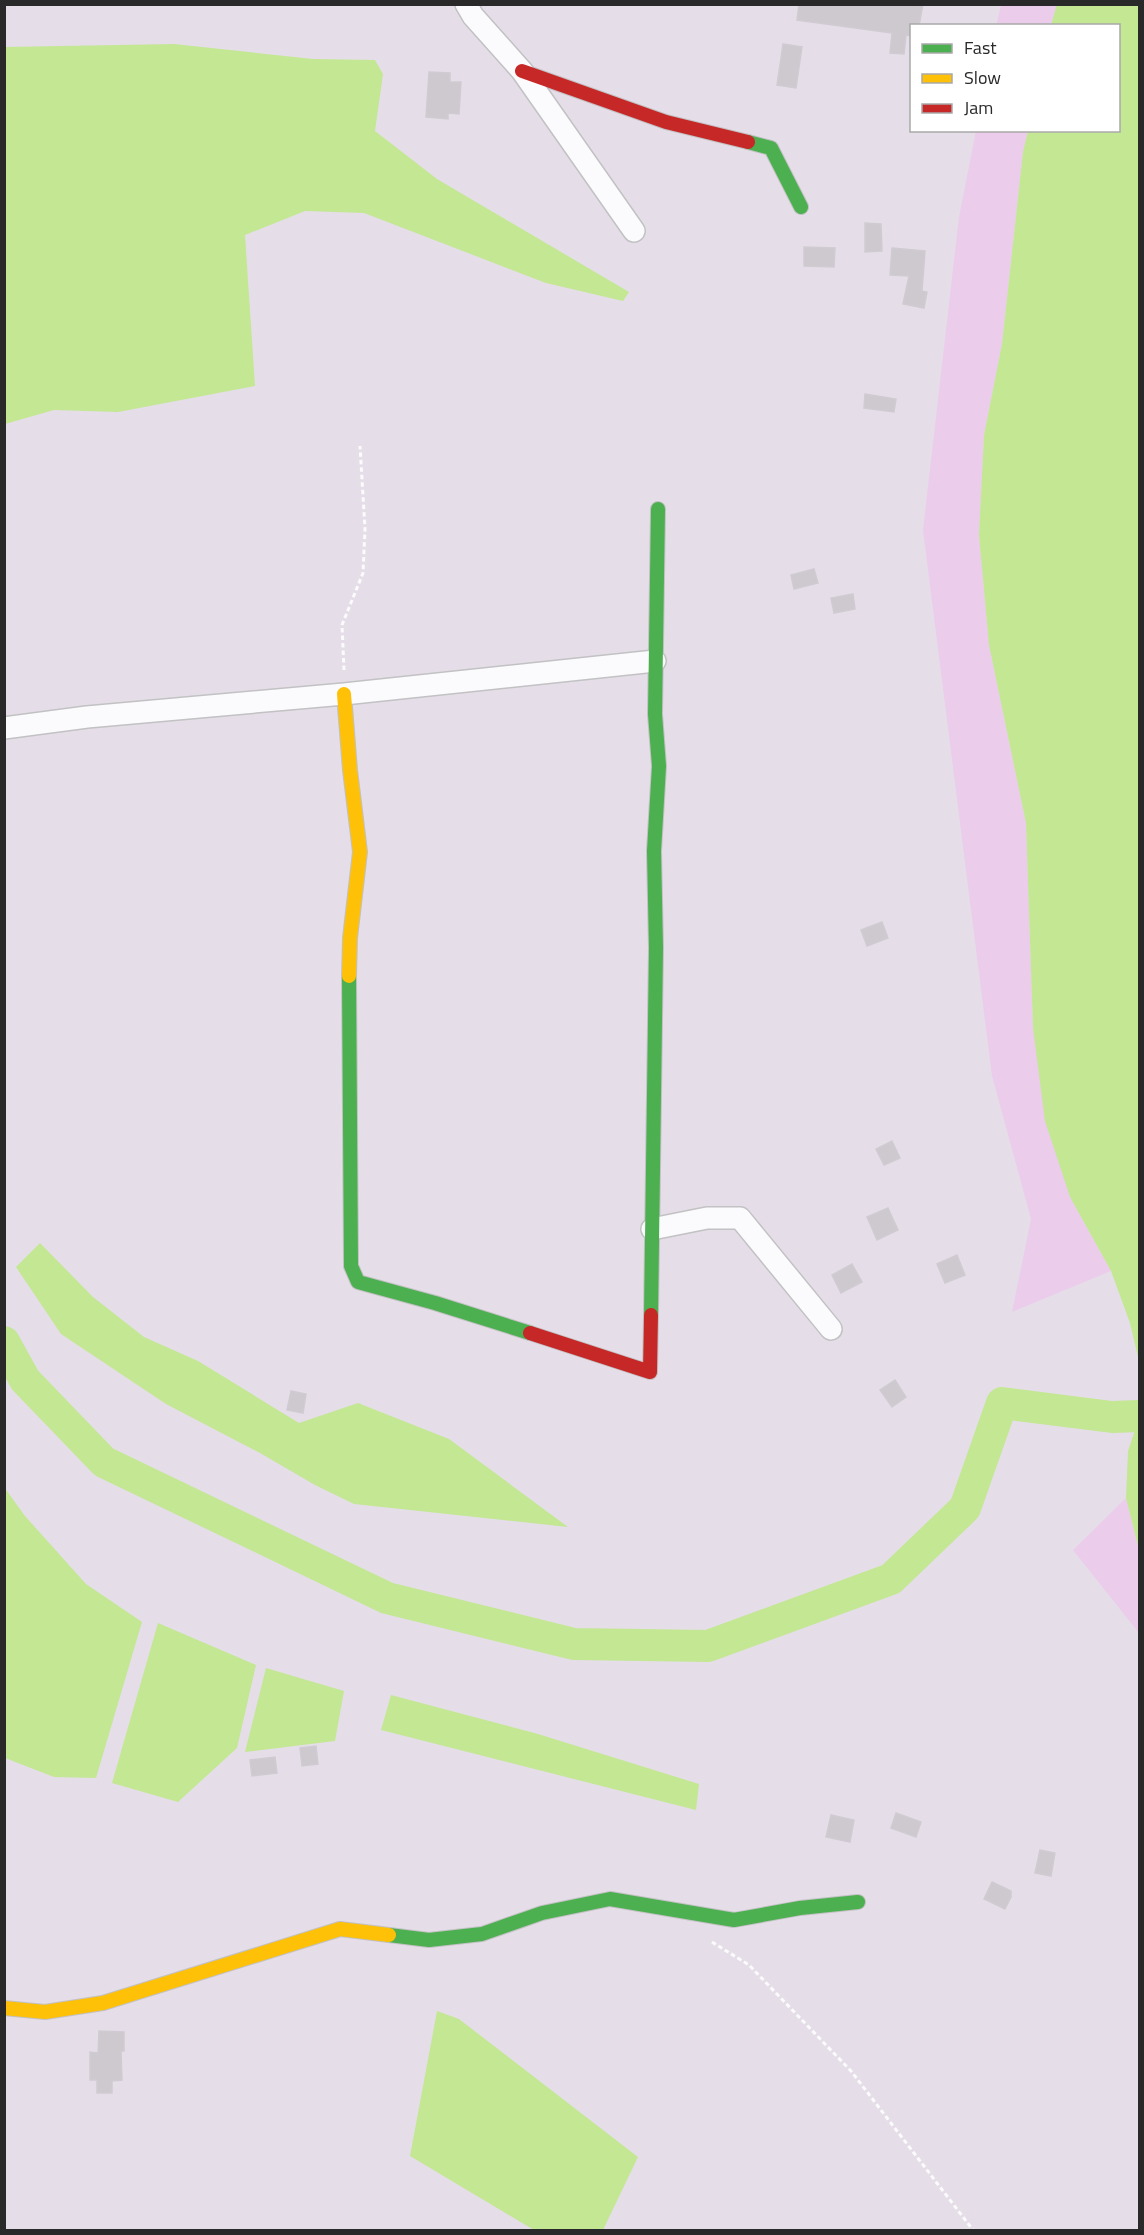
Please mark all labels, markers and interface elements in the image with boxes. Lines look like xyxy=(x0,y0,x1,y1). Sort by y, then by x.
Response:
legend xyxy=(910,24,1120,132)
text: Fast xyxy=(964,34,997,61)
text: Slow xyxy=(964,64,1001,91)
text: Jam xyxy=(964,94,993,121)

